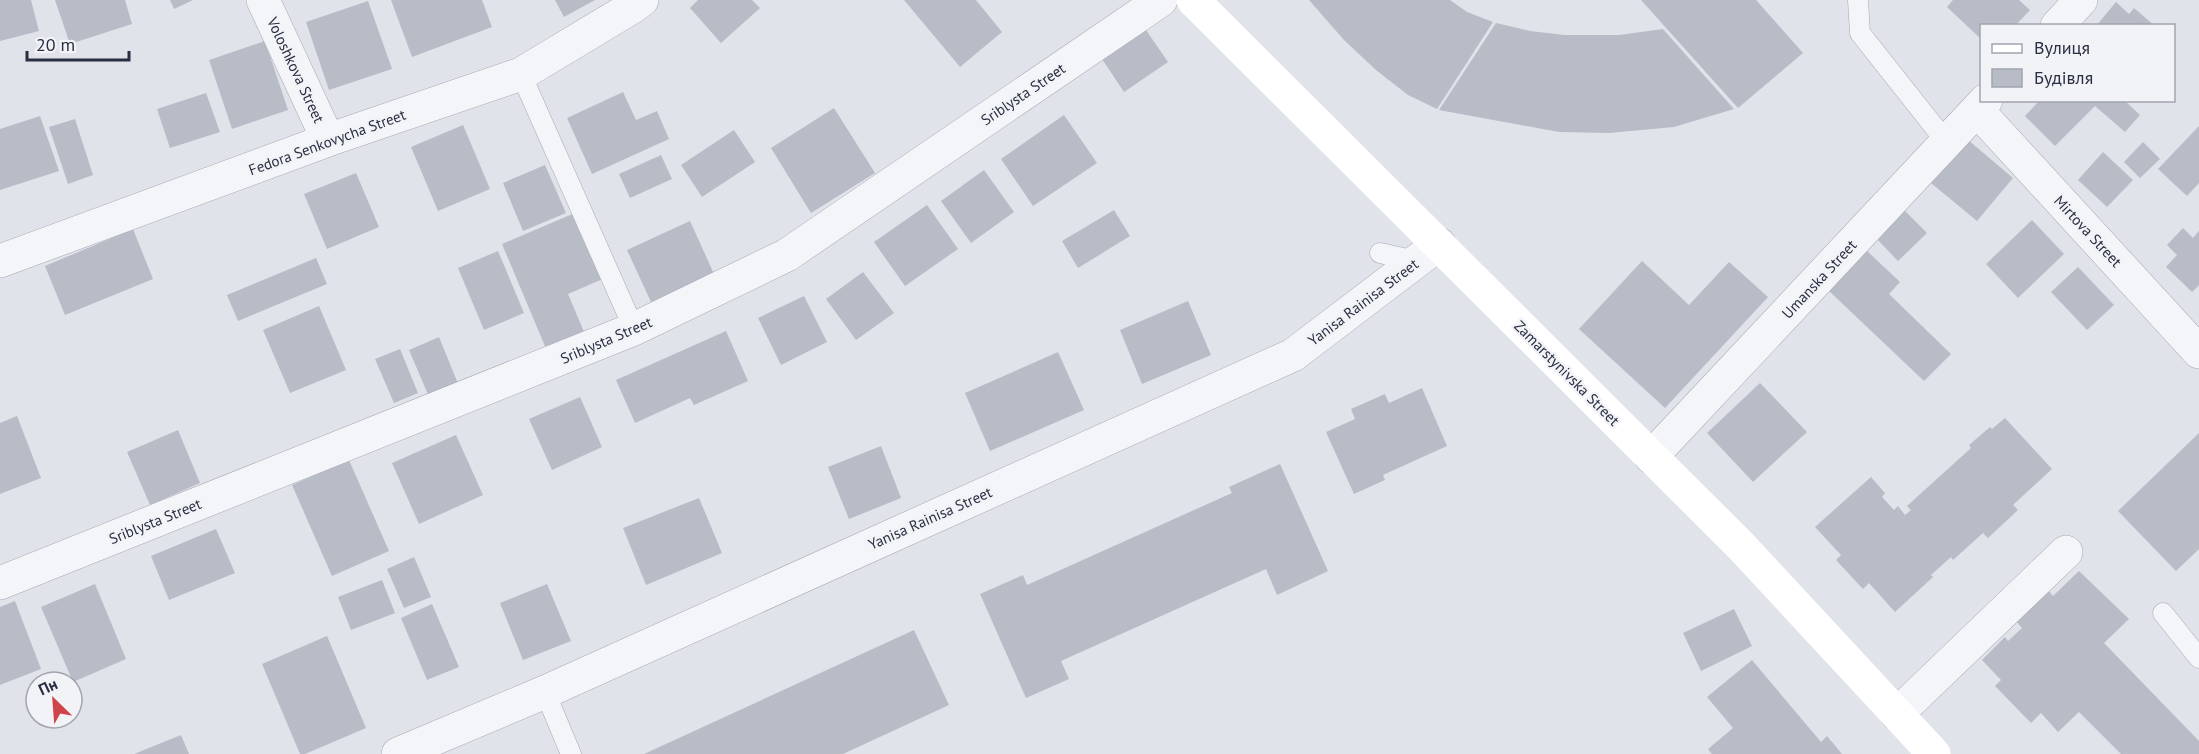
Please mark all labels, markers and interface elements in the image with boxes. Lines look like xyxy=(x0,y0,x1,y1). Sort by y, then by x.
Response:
street label: Voloshkova Street xyxy=(263,13,329,126)
scale bar xyxy=(27,24,129,62)
legend xyxy=(1980,24,2175,102)
text: 20 m xyxy=(36,33,75,56)
text: Вулиця xyxy=(2034,36,2090,59)
street label: Sriblysta Street xyxy=(977,59,1069,129)
text: Будівля xyxy=(2034,66,2093,89)
street label: Fedora Senkovycha Street xyxy=(246,105,408,179)
street label: Mirtova Street xyxy=(2050,191,2126,271)
street label: Umanska Street xyxy=(1778,236,1860,322)
street label: Yanisa Rainisa Street xyxy=(1304,254,1422,350)
street label: Sriblysta Street xyxy=(557,312,655,368)
street label: Zamarstynivska Street xyxy=(1510,316,1624,430)
street label: Yanisa Rainisa Street xyxy=(865,482,995,554)
street label: Sriblysta Street xyxy=(106,494,204,548)
north arrow xyxy=(24,670,84,730)
text: Пн xyxy=(35,673,60,699)

